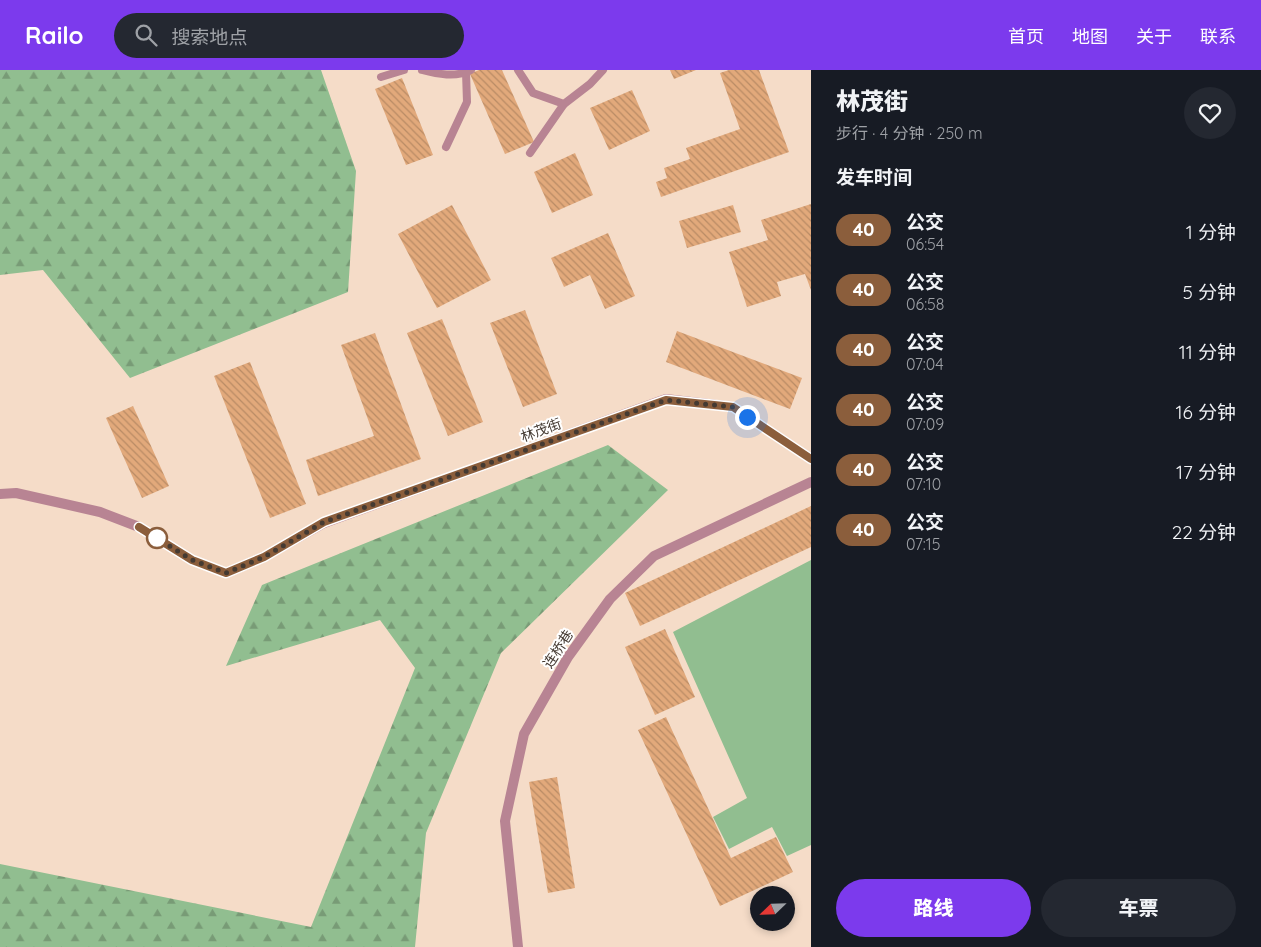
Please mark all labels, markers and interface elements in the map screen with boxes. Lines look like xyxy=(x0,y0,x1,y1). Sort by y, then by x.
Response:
search box xyxy=(114,13,464,58)
text: Railo xyxy=(25,20,84,50)
icon: search xyxy=(132,21,160,49)
text: 搜索地点 xyxy=(172,25,248,49)
text: 首页 xyxy=(1008,25,1044,48)
text: 地图 xyxy=(1072,25,1108,48)
text: 关于 xyxy=(1136,25,1172,48)
text: 联系 xyxy=(1200,25,1236,48)
text: 林茂街 xyxy=(836,86,908,116)
button: heart xyxy=(1184,87,1236,139)
text: 步行 · 4 分钟 · 250 m xyxy=(836,123,983,143)
text: 发车时间 xyxy=(836,165,912,189)
text: 公交 xyxy=(906,210,944,234)
text: 40 xyxy=(853,218,874,241)
text: 1 分钟 xyxy=(1186,220,1236,244)
text: 06:54 xyxy=(906,234,944,254)
text: 公交 xyxy=(906,270,944,294)
text: 40 xyxy=(853,278,874,301)
text: 5 分钟 xyxy=(1182,280,1236,304)
text: 06:58 xyxy=(906,294,944,314)
text: 公交 xyxy=(906,330,944,354)
text: 40 xyxy=(853,338,874,361)
text: 11 分钟 xyxy=(1179,340,1236,364)
text: 07:04 xyxy=(906,354,944,374)
text: 公交 xyxy=(906,390,944,414)
text: 40 xyxy=(853,398,874,421)
text: 16 分钟 xyxy=(1176,400,1236,424)
your location xyxy=(735,405,760,430)
street label: 林茂街 xyxy=(518,414,564,446)
text: 07:09 xyxy=(906,414,944,434)
text: 公交 xyxy=(906,450,944,474)
text: 40 xyxy=(853,458,874,481)
text: 17 分钟 xyxy=(1176,460,1236,484)
text: 07:10 xyxy=(906,474,941,494)
text: 公交 xyxy=(906,510,944,534)
text: 40 xyxy=(853,518,874,541)
text: 22 分钟 xyxy=(1172,520,1236,544)
unlabelled marker xyxy=(146,527,168,549)
text: 07:15 xyxy=(906,534,940,554)
street label: 连桥巷 xyxy=(539,626,577,672)
button: 路线 xyxy=(836,879,1031,937)
button: 车票 xyxy=(1041,879,1236,937)
north arrow xyxy=(750,886,795,931)
map controls xyxy=(750,886,795,931)

